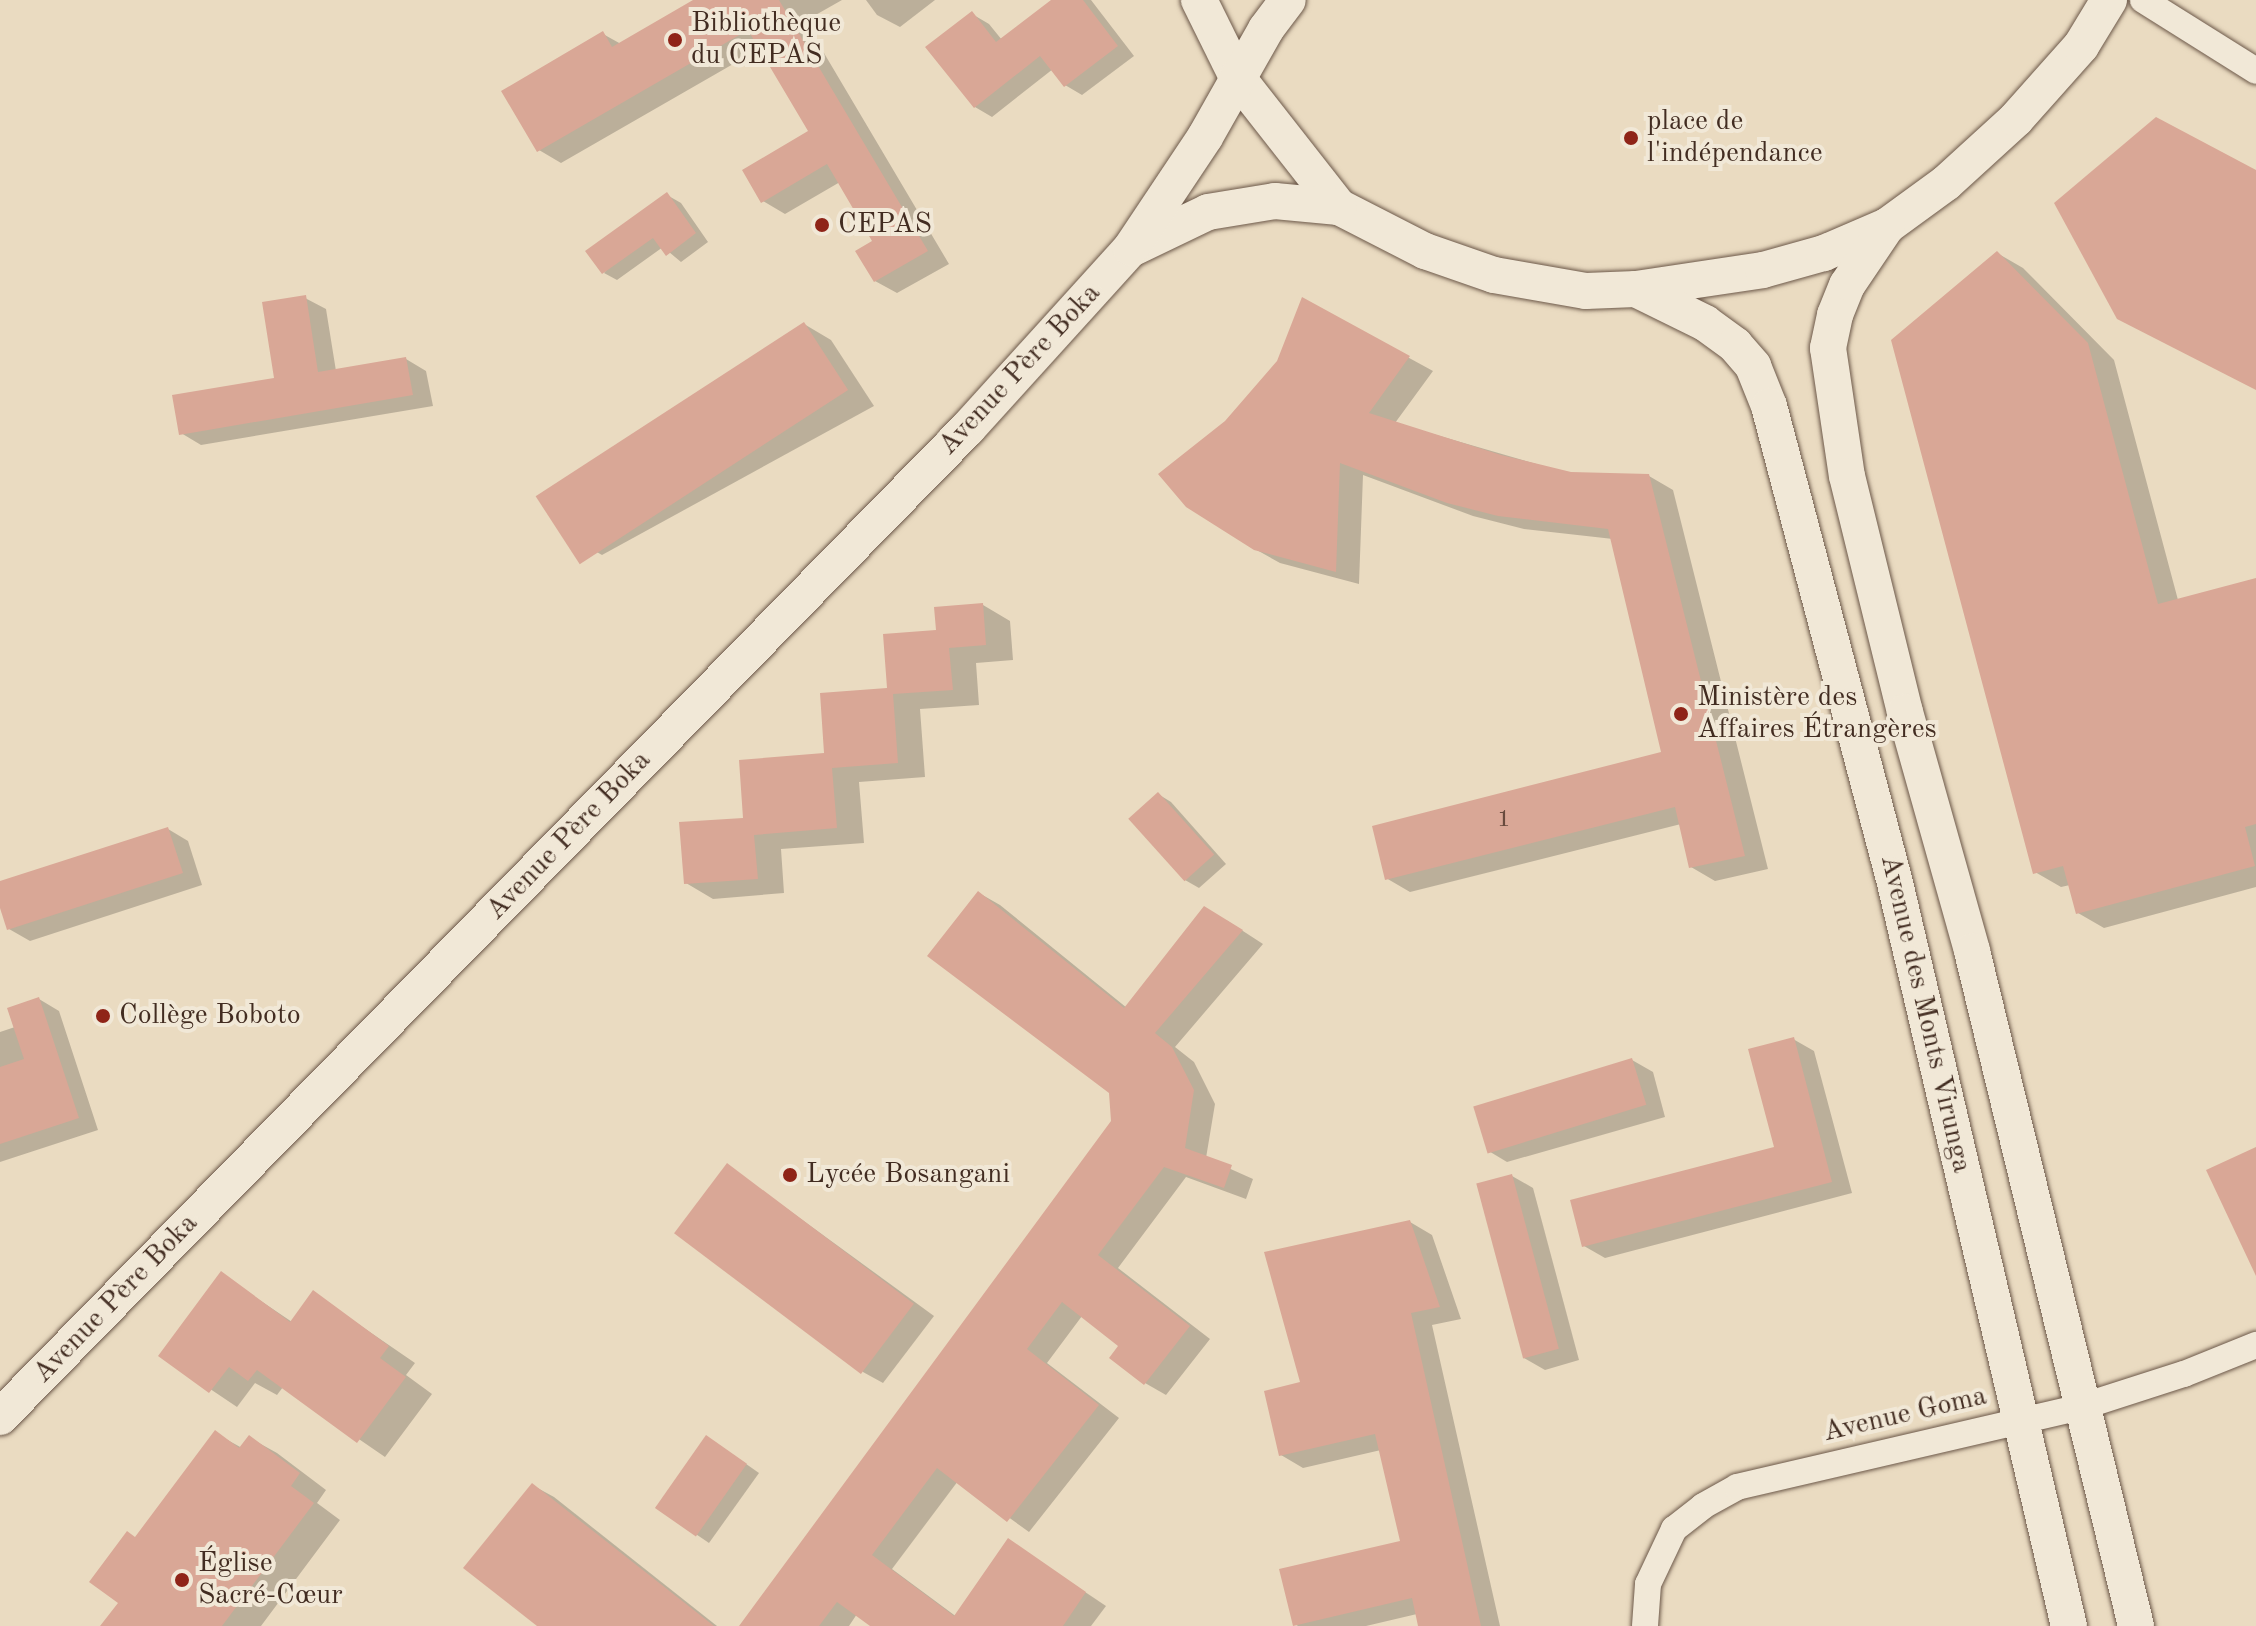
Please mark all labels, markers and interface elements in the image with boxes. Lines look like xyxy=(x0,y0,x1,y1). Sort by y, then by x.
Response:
place label: Bibliothèque du CEPAS xyxy=(691,7,841,73)
marker: Bibliothèque du CEPAS xyxy=(666,31,684,49)
place label: place de l'indépendance xyxy=(1647,105,1823,171)
marker: place de l'indépendance xyxy=(1622,129,1640,147)
place label: CEPAS xyxy=(838,208,932,242)
marker: CEPAS xyxy=(813,216,831,234)
street label: Avenue Père Boka xyxy=(932,277,1108,463)
place label: Ministère des Affaires Étrangères xyxy=(1697,681,1937,747)
marker: Ministère des Affaires Étrangères xyxy=(1672,705,1690,723)
street label: Avenue Père Boka xyxy=(480,744,658,928)
house number: 1 xyxy=(1497,807,1511,835)
street label: Avenue des Monts Virunga xyxy=(1872,852,1978,1176)
place label: Collège Boboto xyxy=(119,999,301,1033)
marker: Collège Boboto xyxy=(94,1007,112,1025)
place label: Lycée Bosangani xyxy=(806,1158,1010,1192)
marker: Lycée Bosangani xyxy=(781,1166,799,1184)
street label: Avenue Père Boka xyxy=(27,1207,205,1391)
street label: Avenue Goma xyxy=(1820,1380,1990,1450)
place label: Église Sacré-Cœur xyxy=(198,1547,343,1613)
marker: Église Sacré-Cœur xyxy=(173,1571,191,1589)

